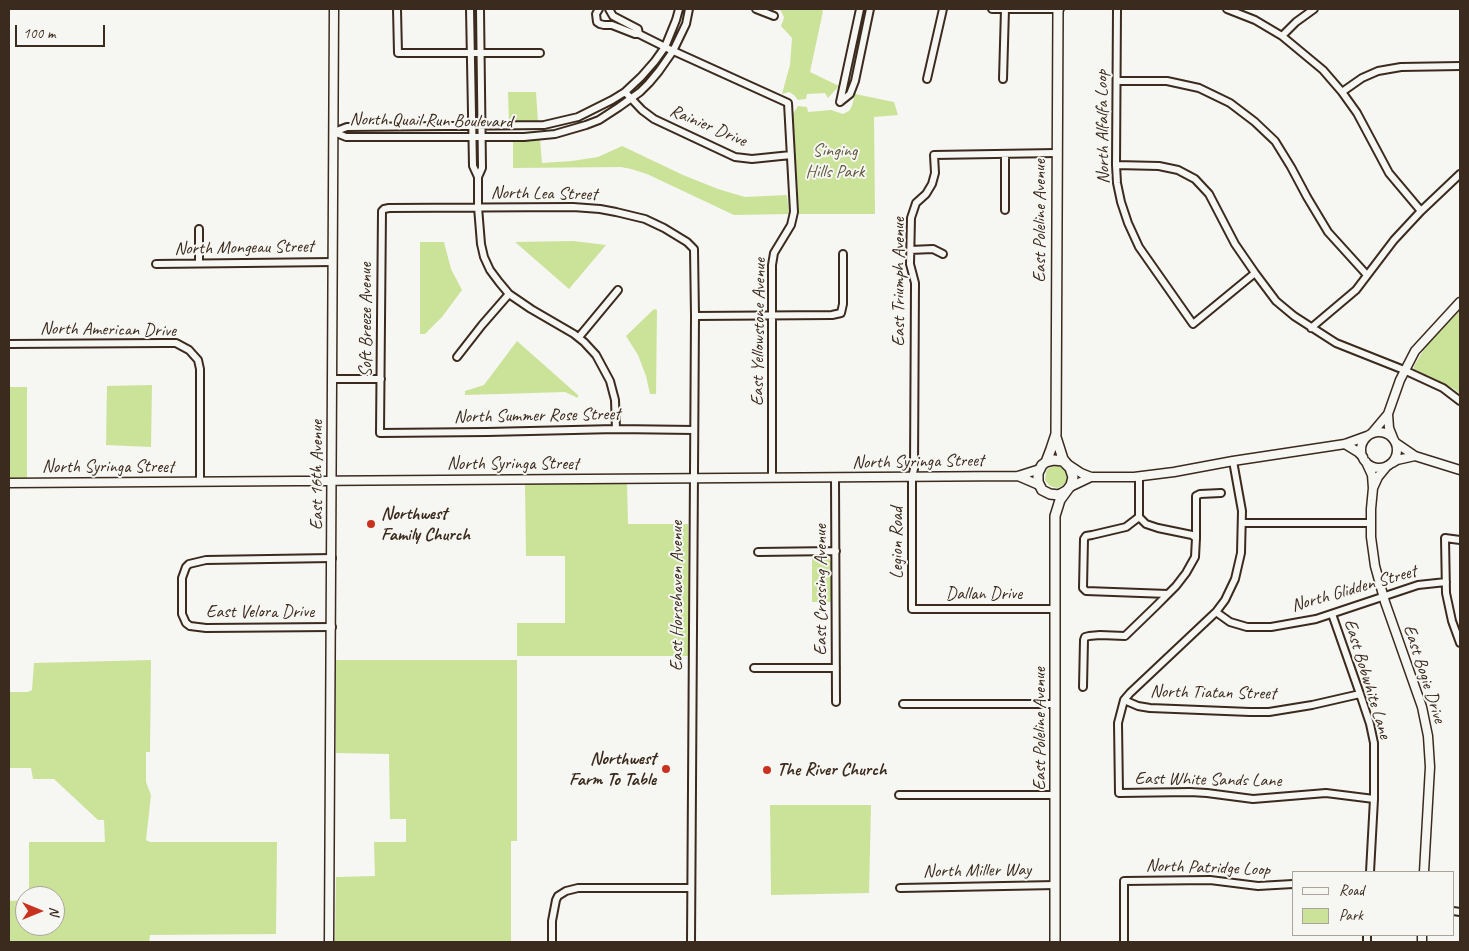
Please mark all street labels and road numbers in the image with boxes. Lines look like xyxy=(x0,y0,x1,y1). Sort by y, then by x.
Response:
street label: North Alfalfa Loop xyxy=(1091,70,1115,184)
street label: Rainier Drive xyxy=(666,100,750,152)
street label: North Quail Run Boulevard xyxy=(349,109,513,133)
street label: East Poleline Avenue xyxy=(1029,160,1051,282)
street label: North Lea Street xyxy=(491,182,597,206)
street label: East Triumph Avenue xyxy=(888,217,910,347)
street label: North Mongeau Street xyxy=(174,236,314,260)
street label: East Yellowstone Avenue xyxy=(747,258,771,406)
street label: Soft Breeze Avenue xyxy=(355,263,377,377)
street label: North American Drive xyxy=(40,318,176,342)
street label: North Summer Rose Street xyxy=(454,404,620,428)
street label: East 16th Avenue xyxy=(306,420,328,530)
street label: North Syringa Street xyxy=(852,450,984,474)
street label: North Syringa Street xyxy=(447,453,579,475)
street label: North Syringa Street xyxy=(42,456,174,478)
street label: Legion Road xyxy=(886,507,908,579)
street label: East Horsehaven Avenue xyxy=(666,521,688,671)
street label: East Crossing Avenue xyxy=(810,524,832,656)
street label: North Glidden Street xyxy=(1289,561,1419,617)
street label: Dallan Drive xyxy=(946,583,1022,605)
street label: East Velora Drive xyxy=(206,601,314,623)
street label: East Bobwhite Lane xyxy=(1339,617,1395,741)
street label: East Bogie Drive xyxy=(1398,622,1450,726)
street label: East Poleline Avenue xyxy=(1029,668,1051,790)
street label: North Tiatan Street xyxy=(1150,681,1276,705)
street label: East White Sands Lane xyxy=(1134,768,1282,792)
street label: North Patridge Loop xyxy=(1146,855,1270,881)
street label: North Miller Way xyxy=(923,859,1031,883)

